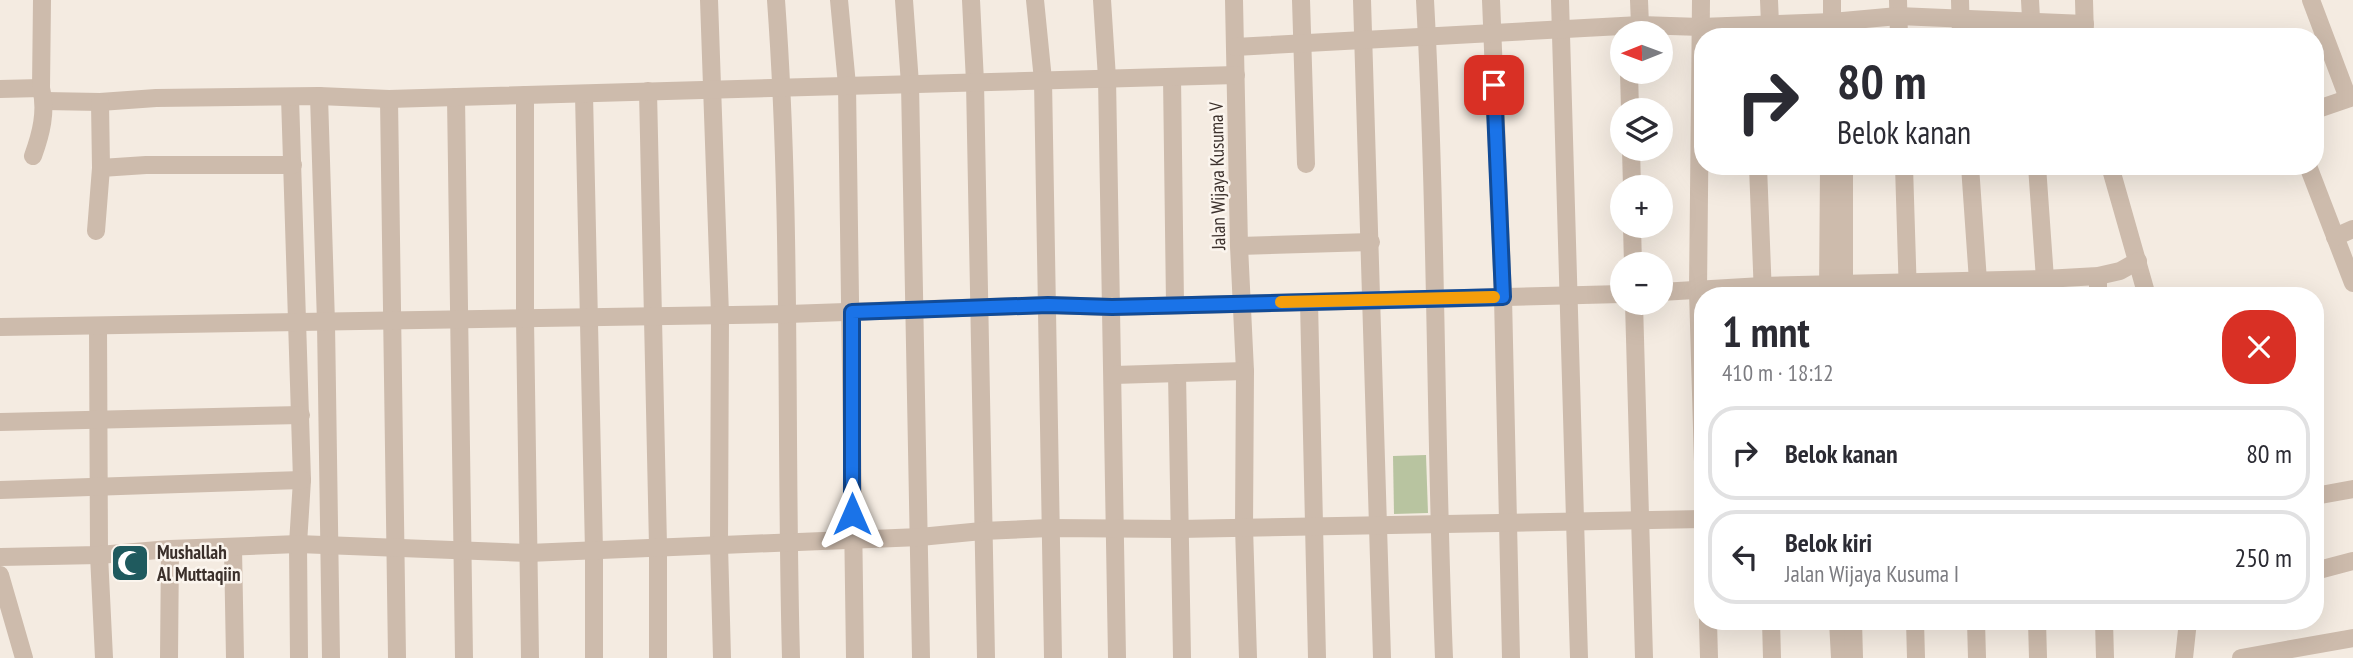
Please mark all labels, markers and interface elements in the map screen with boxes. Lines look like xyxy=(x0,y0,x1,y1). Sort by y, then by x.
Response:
north arrow xyxy=(1610,21,1673,84)
map controls xyxy=(1610,21,1673,315)
text: 80 m xyxy=(1837,49,1926,113)
pin xyxy=(1464,55,1524,115)
icon: right xyxy=(1722,56,1813,147)
icon: arrive xyxy=(1475,66,1513,104)
button: layers xyxy=(1610,98,1673,161)
street label: Jalan Wijaya Kusuma V xyxy=(1204,102,1230,251)
text: Belok kanan xyxy=(1837,111,1971,153)
button: + xyxy=(1610,175,1673,238)
button: − xyxy=(1610,252,1673,315)
text: 1 mnt xyxy=(1722,304,1810,359)
button: close xyxy=(2222,310,2296,384)
text: 410 m · 18:12 xyxy=(1722,358,1834,387)
icon: right xyxy=(1726,434,1764,472)
text: Belok kanan xyxy=(1785,437,1898,470)
text: 80 m xyxy=(2246,437,2292,470)
position arrow xyxy=(815,477,889,551)
text: Belok kiri xyxy=(1785,526,1872,559)
icon: left xyxy=(1726,538,1764,576)
place label: Mushallah Al Muttaqiin xyxy=(156,540,240,586)
text: 250 m xyxy=(2234,541,2292,574)
mosque icon: Mushallah Al Muttaqiin xyxy=(109,542,151,584)
text: Jalan Wijaya Kusuma I xyxy=(1785,559,1959,588)

